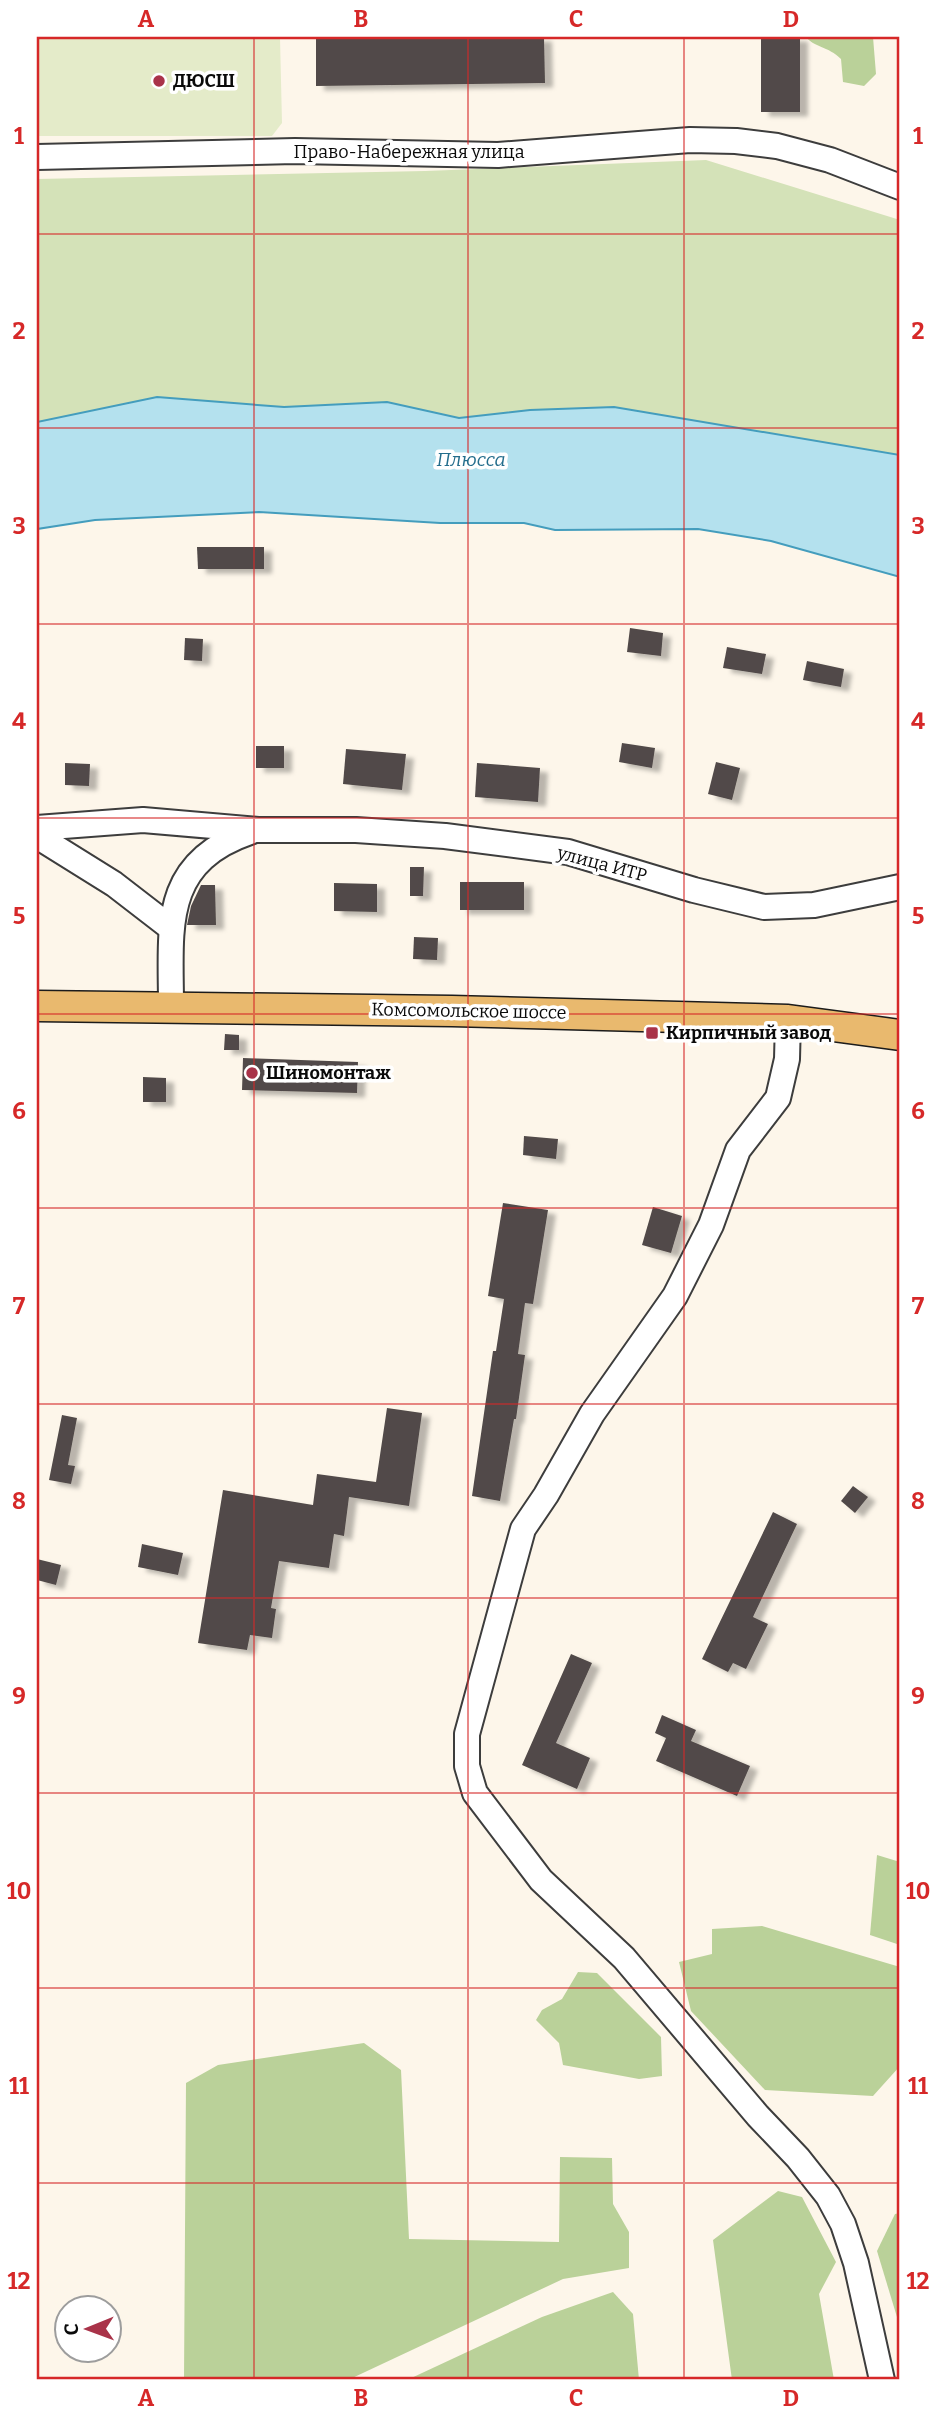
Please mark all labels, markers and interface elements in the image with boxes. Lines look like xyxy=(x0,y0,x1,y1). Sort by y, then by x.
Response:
text: A xyxy=(138,5,155,33)
text: B xyxy=(354,5,368,33)
text: C xyxy=(569,5,583,33)
text: D xyxy=(783,5,799,33)
place label: ДЮСШ xyxy=(173,70,235,92)
marker: ДЮСШ xyxy=(151,73,167,89)
text: 1 xyxy=(14,122,24,150)
text: 1 xyxy=(913,122,923,150)
street label: Право-Набережная улица xyxy=(293,141,525,163)
text: 2 xyxy=(13,317,26,345)
text: 2 xyxy=(912,317,925,345)
water label: Плюсса xyxy=(436,448,506,471)
text: 3 xyxy=(12,512,26,540)
text: 3 xyxy=(911,512,925,540)
text: 4 xyxy=(12,707,26,735)
text: 4 xyxy=(911,707,925,735)
street label: улица ИТР xyxy=(554,841,649,887)
text: 5 xyxy=(13,902,25,930)
text: 5 xyxy=(912,902,924,930)
street label: Комсомольское шоссе xyxy=(371,998,567,1024)
place label: Кирпичный завод xyxy=(666,1022,832,1044)
marker: Кирпичный завод xyxy=(644,1025,660,1041)
place label: Шиномонтаж xyxy=(266,1062,391,1084)
marker: Шиномонтаж xyxy=(244,1065,260,1081)
text: 6 xyxy=(12,1097,26,1125)
text: 6 xyxy=(911,1097,925,1125)
text: 7 xyxy=(13,1292,26,1320)
text: 7 xyxy=(912,1292,925,1320)
text: 8 xyxy=(12,1487,26,1515)
text: 8 xyxy=(911,1487,925,1515)
text: 9 xyxy=(12,1682,26,1710)
text: 9 xyxy=(911,1682,925,1710)
text: 10 xyxy=(7,1877,31,1905)
text: 10 xyxy=(906,1877,930,1905)
text: 11 xyxy=(9,2072,29,2100)
text: 11 xyxy=(908,2072,928,2100)
text: 12 xyxy=(8,2267,30,2295)
text: 12 xyxy=(907,2267,929,2295)
north arrow xyxy=(52,2294,122,2364)
text: С xyxy=(60,2323,83,2335)
text: A xyxy=(138,2384,155,2412)
text: B xyxy=(354,2384,368,2412)
text: C xyxy=(569,2384,583,2412)
text: D xyxy=(783,2384,799,2412)

